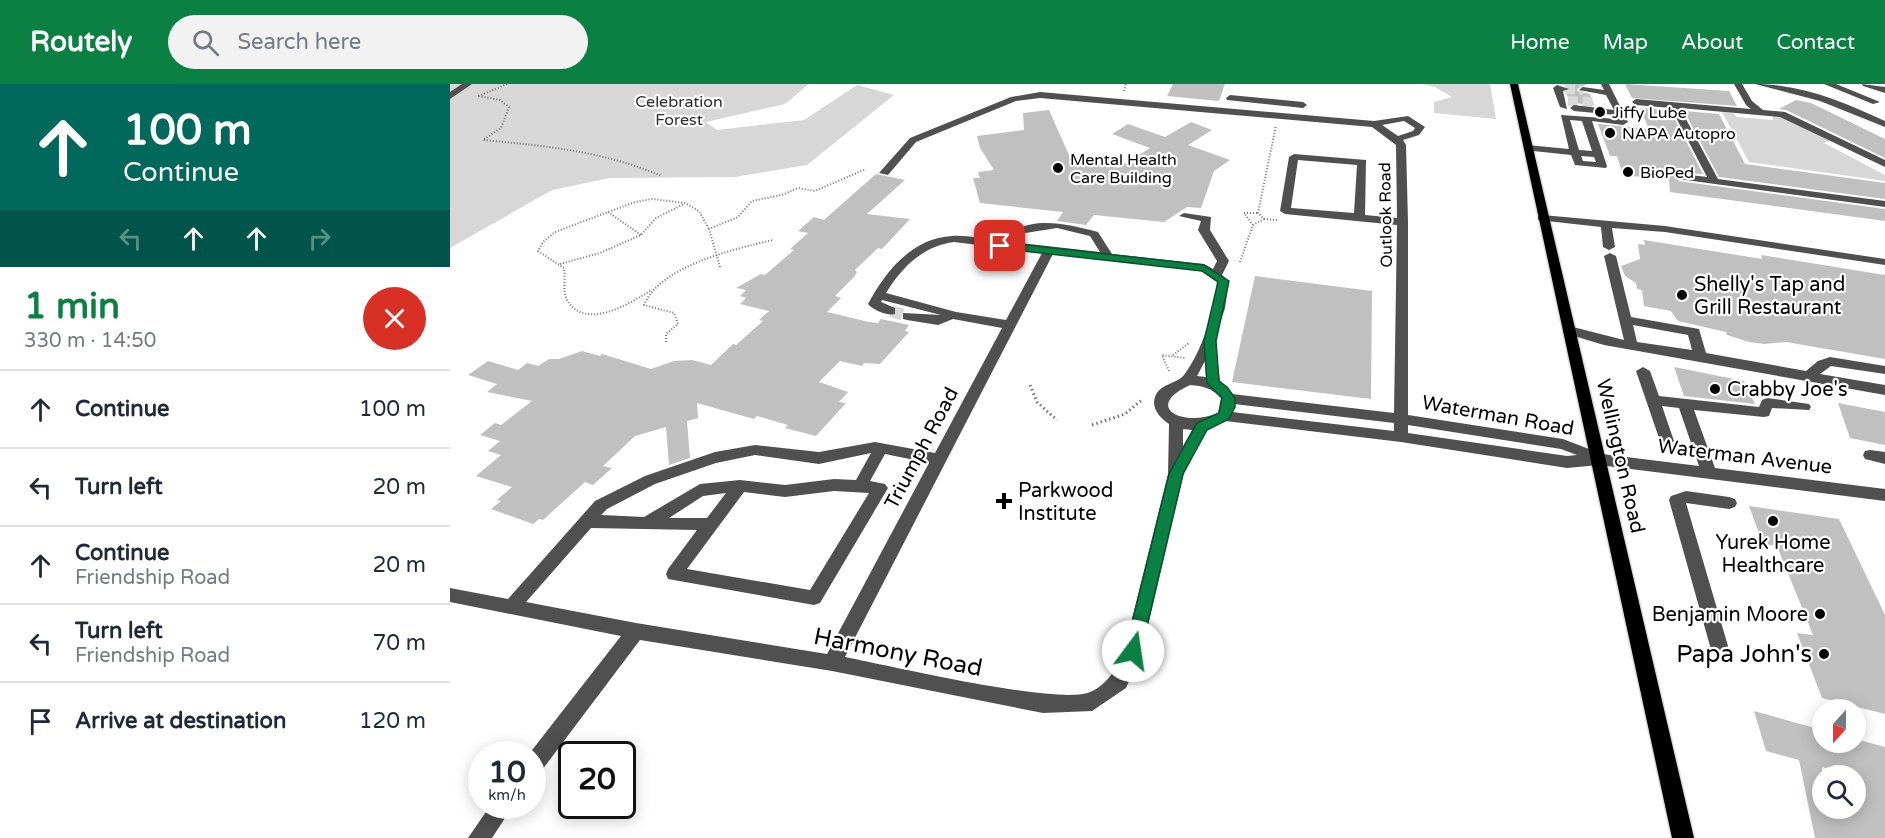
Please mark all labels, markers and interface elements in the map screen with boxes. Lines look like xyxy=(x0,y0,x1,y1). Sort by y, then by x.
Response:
search box xyxy=(168,15,588,69)
text: Routely xyxy=(30,25,132,59)
icon: search xyxy=(189,26,222,59)
text: Search here xyxy=(237,29,361,55)
text: Home xyxy=(1510,30,1570,55)
text: Map xyxy=(1603,30,1648,55)
text: About xyxy=(1681,30,1743,55)
text: Contact xyxy=(1776,30,1855,55)
park label: Celebration Forest xyxy=(635,92,723,130)
place label: Jiffy Lube xyxy=(1612,103,1687,123)
text: 100 m xyxy=(123,105,252,156)
marker: Jiffy Lube xyxy=(1593,105,1607,119)
icon: ahead xyxy=(24,108,102,186)
place label: NAPA Autopro xyxy=(1622,124,1736,144)
marker: NAPA Autopro xyxy=(1603,126,1617,140)
place label: Mental Health Care Building xyxy=(1070,150,1177,188)
text: Continue xyxy=(123,156,239,189)
marker: Mental Health Care Building xyxy=(1051,161,1065,175)
street label: Outlook Road xyxy=(1375,162,1397,268)
place label: BioPed xyxy=(1640,163,1694,183)
marker: BioPed xyxy=(1621,165,1635,179)
pin xyxy=(974,220,1025,271)
icon: left xyxy=(114,222,147,255)
icon: ahead xyxy=(177,222,210,255)
icon: ahead xyxy=(240,222,273,255)
icon: right xyxy=(303,222,336,255)
icon: arrive xyxy=(983,229,1016,262)
place label: Shelly's Tap and Grill Restaurant xyxy=(1694,273,1845,320)
text: 1 min xyxy=(24,285,120,328)
button: close xyxy=(363,287,426,350)
marker: Shelly's Tap and Grill Restaurant xyxy=(1675,288,1689,302)
text: 330 m · 14:50 xyxy=(24,329,156,353)
street label: Wellington Road xyxy=(1591,377,1649,536)
place label: Crabby Joe's xyxy=(1727,378,1848,402)
marker: Crabby Joe's xyxy=(1708,382,1722,396)
street label: Triumph Road xyxy=(880,383,964,513)
street label: Waterman Road xyxy=(1420,391,1576,441)
icon: ahead xyxy=(24,393,57,426)
text: Continue xyxy=(75,396,170,422)
text: 100 m xyxy=(359,396,426,422)
street label: Waterman Avenue xyxy=(1656,434,1833,480)
icon: left xyxy=(24,471,57,504)
text: Turn left xyxy=(75,474,163,500)
text: 20 m xyxy=(372,474,426,500)
place label: Parkwood Institute xyxy=(1018,479,1113,526)
marker: Parkwood Institute xyxy=(995,492,1013,510)
marker: Yurek Home Healthcare xyxy=(1766,514,1780,528)
place label: Yurek Home Healthcare xyxy=(1715,531,1831,578)
text: Continue xyxy=(75,540,170,566)
icon: ahead xyxy=(24,549,57,582)
text: 20 m xyxy=(372,552,426,578)
text: Friendship Road xyxy=(75,566,230,590)
place label: Benjamin Moore xyxy=(1652,603,1808,627)
marker: Benjamin Moore xyxy=(1813,607,1827,621)
text: Turn left xyxy=(75,618,163,644)
position arrow xyxy=(1101,619,1165,683)
street label: Harmony Road xyxy=(811,622,985,683)
icon: left xyxy=(24,627,57,660)
text: 70 m xyxy=(372,630,426,656)
place label: Papa John's xyxy=(1676,640,1812,669)
text: Friendship Road xyxy=(75,644,230,668)
marker: Papa John's xyxy=(1817,647,1831,661)
north arrow xyxy=(1812,699,1866,753)
map controls xyxy=(1812,699,1866,819)
icon: arrive xyxy=(24,705,57,738)
text: Arrive at destination xyxy=(75,708,286,734)
text: 120 m xyxy=(359,708,426,734)
speed limit sign: 20 xyxy=(558,741,636,819)
text: 10 xyxy=(488,754,526,791)
button: search xyxy=(1812,765,1866,819)
text: km/h xyxy=(488,786,526,804)

